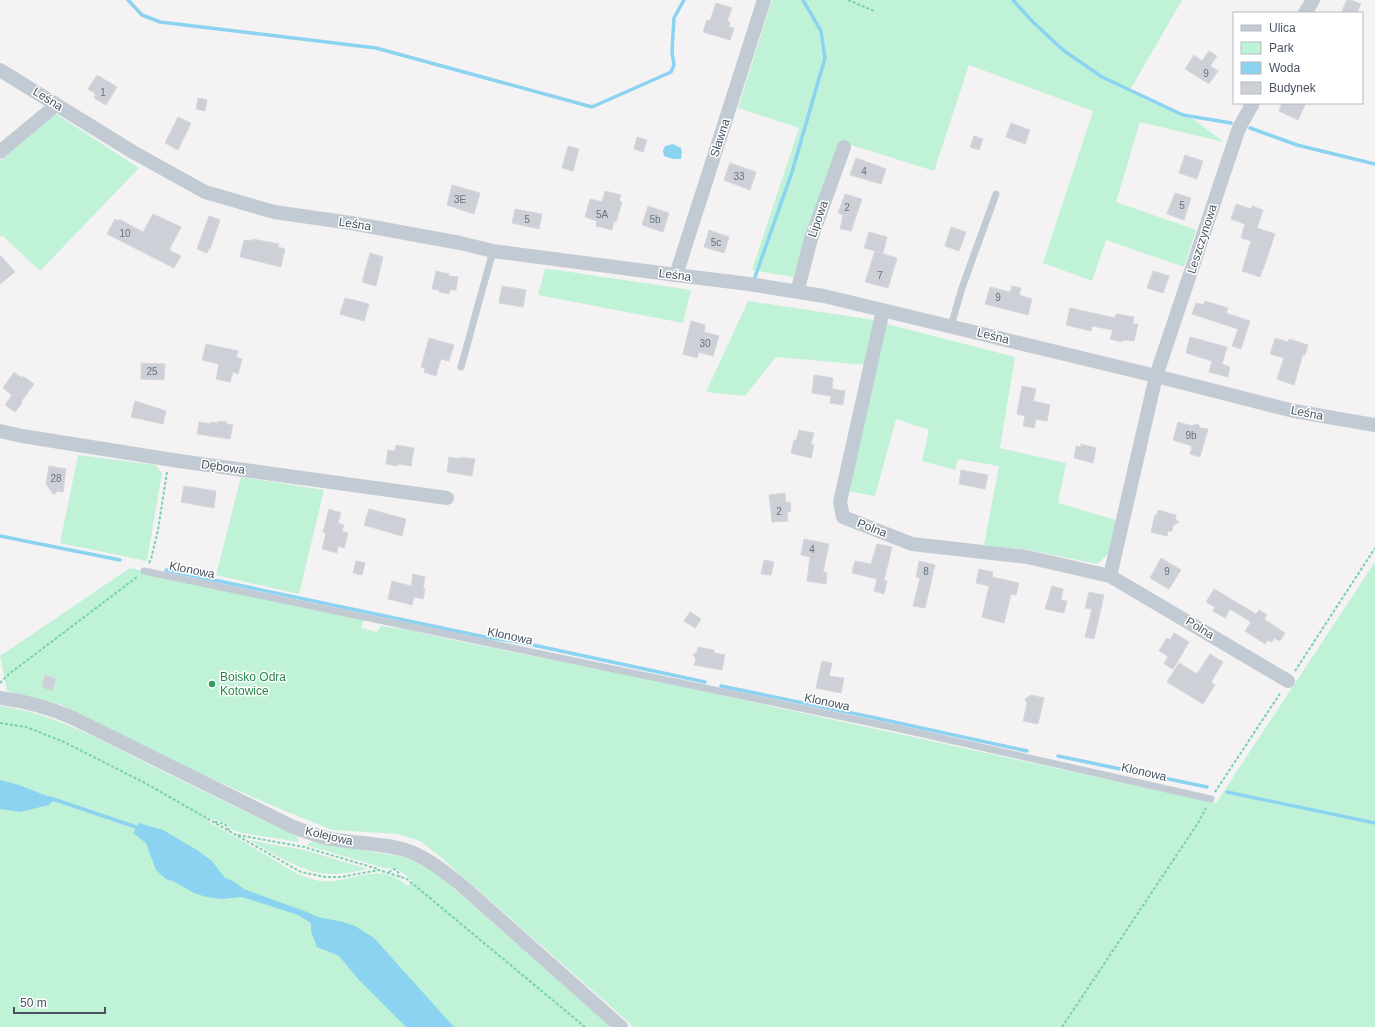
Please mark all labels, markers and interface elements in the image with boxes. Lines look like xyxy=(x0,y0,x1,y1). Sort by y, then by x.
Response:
legend xyxy=(1233,12,1363,104)
text: Ulica xyxy=(1269,21,1296,35)
text: Park xyxy=(1269,41,1295,55)
text: Woda xyxy=(1269,61,1300,75)
house number: 9 xyxy=(1203,68,1209,79)
text: Budynek xyxy=(1269,81,1317,95)
street label: Leśna xyxy=(30,84,66,114)
house number: 1 xyxy=(100,87,106,98)
street label: Sławna xyxy=(707,117,733,159)
house number: 4 xyxy=(861,166,867,177)
house number: 33 xyxy=(733,171,745,182)
house number: 3E xyxy=(454,194,466,205)
street label: Lipowa xyxy=(805,198,831,239)
house number: 5 xyxy=(1179,200,1185,211)
house number: 2 xyxy=(844,202,850,213)
street label: Leszczynowa xyxy=(1184,202,1220,275)
house number: 5A xyxy=(596,209,608,220)
house number: 5 xyxy=(524,214,530,225)
house number: 5b xyxy=(649,214,661,225)
street label: Leśna xyxy=(338,215,373,234)
house number: 10 xyxy=(119,228,131,239)
house number: 5c xyxy=(711,237,721,248)
street label: Leśna xyxy=(658,266,692,284)
house number: 7 xyxy=(877,270,883,281)
house number: 9 xyxy=(995,292,1001,303)
street label: Leśna xyxy=(975,325,1011,347)
house number: 30 xyxy=(699,338,711,349)
house number: 25 xyxy=(146,366,158,377)
street label: Leśna xyxy=(1290,403,1325,423)
house number: 9b xyxy=(1185,430,1197,441)
street label: Dębowa xyxy=(200,457,246,477)
house number: 28 xyxy=(50,473,62,484)
house number: 2 xyxy=(776,506,782,517)
street label: Polna xyxy=(855,516,889,540)
house number: 4 xyxy=(809,544,815,555)
street label: Klonowa xyxy=(168,559,216,581)
house number: 8 xyxy=(923,566,929,577)
house number: 9 xyxy=(1164,566,1170,577)
street label: Polna xyxy=(1183,614,1217,642)
street label: Klonowa xyxy=(486,624,534,648)
place label: Boisko Odra Kotowice xyxy=(220,670,286,698)
marker: Boisko Odra Kotowice xyxy=(207,679,217,689)
street label: Klonowa xyxy=(803,690,851,714)
street label: Klonowa xyxy=(1120,760,1168,784)
street label: Kolejowa xyxy=(304,824,355,848)
scale bar xyxy=(14,989,105,1015)
text: 50 m xyxy=(20,996,47,1010)

